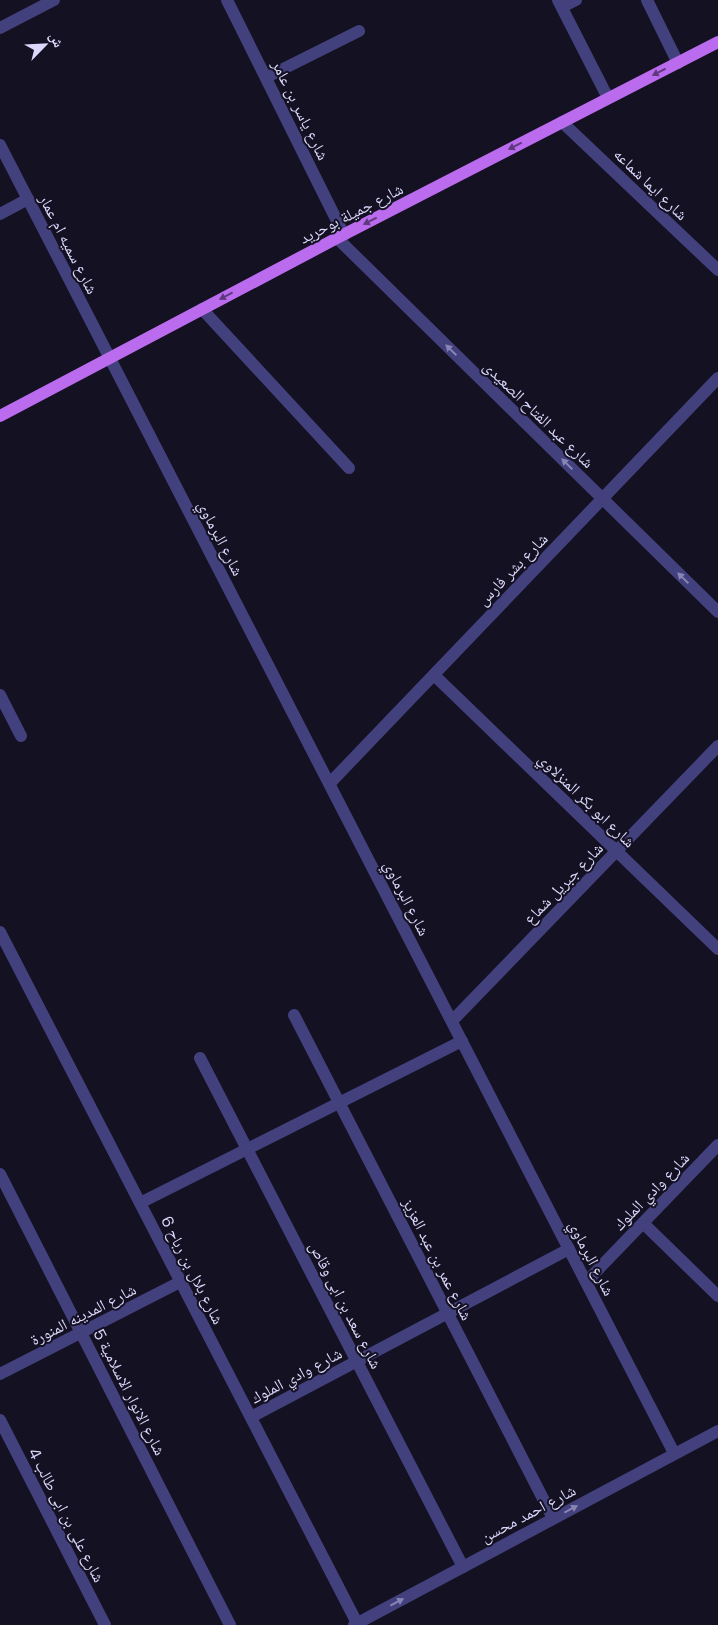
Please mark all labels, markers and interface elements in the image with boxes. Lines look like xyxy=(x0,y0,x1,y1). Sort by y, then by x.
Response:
north arrow xyxy=(20,20,70,70)
text: ش xyxy=(46,29,68,50)
street label: شارع ياسر بن عامر xyxy=(267,56,334,164)
one-way arrow xyxy=(652,68,666,76)
one-way arrow xyxy=(507,142,522,150)
street label: شارع ايما شماعه xyxy=(609,144,692,225)
street label: شارع جميلة بوحريد xyxy=(296,178,407,249)
street label: شارع سميه ام عمار xyxy=(34,190,103,298)
one-way arrow xyxy=(363,217,378,225)
one-way arrow xyxy=(220,292,233,301)
one-way arrow xyxy=(445,345,457,357)
street label: شارع عبد الفتاح الصعيدى xyxy=(479,356,598,473)
one-way arrow xyxy=(561,458,573,470)
street label: شارع البرماوي xyxy=(191,497,248,580)
street label: شارع بشر فارس xyxy=(472,529,552,610)
one-way arrow xyxy=(677,572,689,584)
street label: شارع ابو بكر المنزلاوي xyxy=(532,749,640,854)
street label: شارع جبريل شماع xyxy=(519,838,608,929)
street label: شارع البرماوي xyxy=(377,857,434,940)
street label: شارع وادي الملوك xyxy=(609,1148,695,1236)
street label: شارع عمر بن عبد العزيز xyxy=(397,1194,477,1324)
street label: شارع بلال بن رباح 6 xyxy=(156,1212,229,1328)
street label: شارع البرماوي xyxy=(562,1217,619,1300)
street label: شارع سعد بن ابى وقاص xyxy=(304,1238,387,1373)
street label: شارع المدينه المنورة xyxy=(27,1279,140,1350)
street label: شارع الانوار الاسلامية 5 xyxy=(89,1326,170,1459)
street label: شارع وادي الملوك xyxy=(247,1343,347,1410)
street label: شارع على بن ابى طالب 4 xyxy=(24,1445,110,1586)
street label: شارع احمد محسن xyxy=(477,1480,579,1547)
one-way arrow xyxy=(563,1505,578,1513)
one-way arrow xyxy=(389,1598,404,1606)

